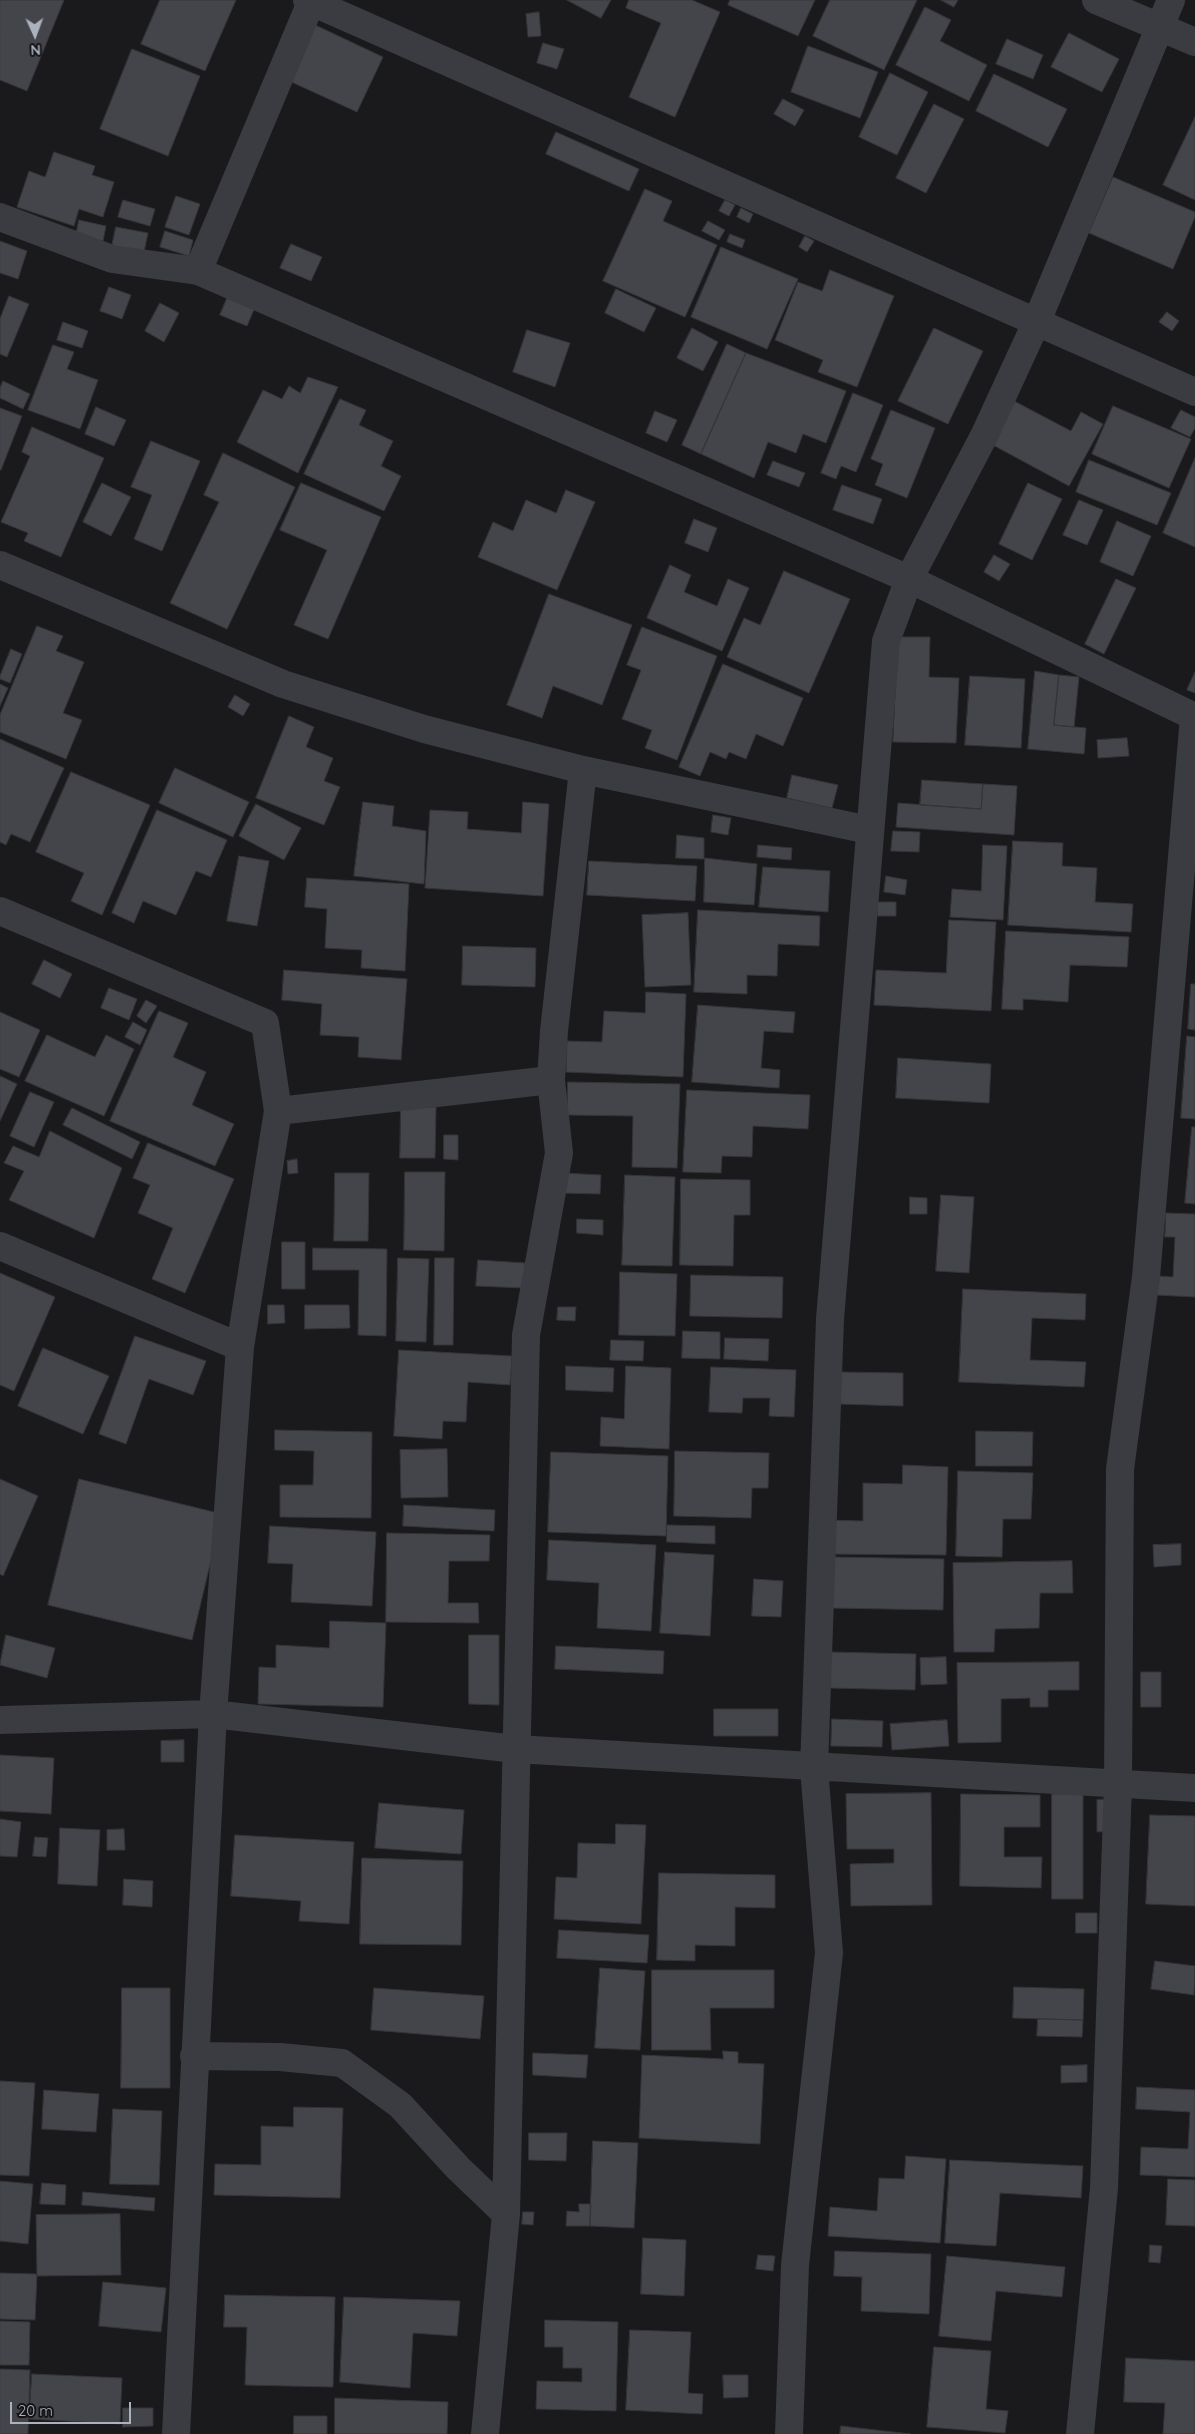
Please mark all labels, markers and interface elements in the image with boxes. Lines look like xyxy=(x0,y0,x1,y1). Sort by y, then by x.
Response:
north arrow xyxy=(10,10,60,60)
text: N xyxy=(30,41,41,59)
scale bar xyxy=(12,2392,134,2424)
text: 20 m xyxy=(18,2401,53,2420)

